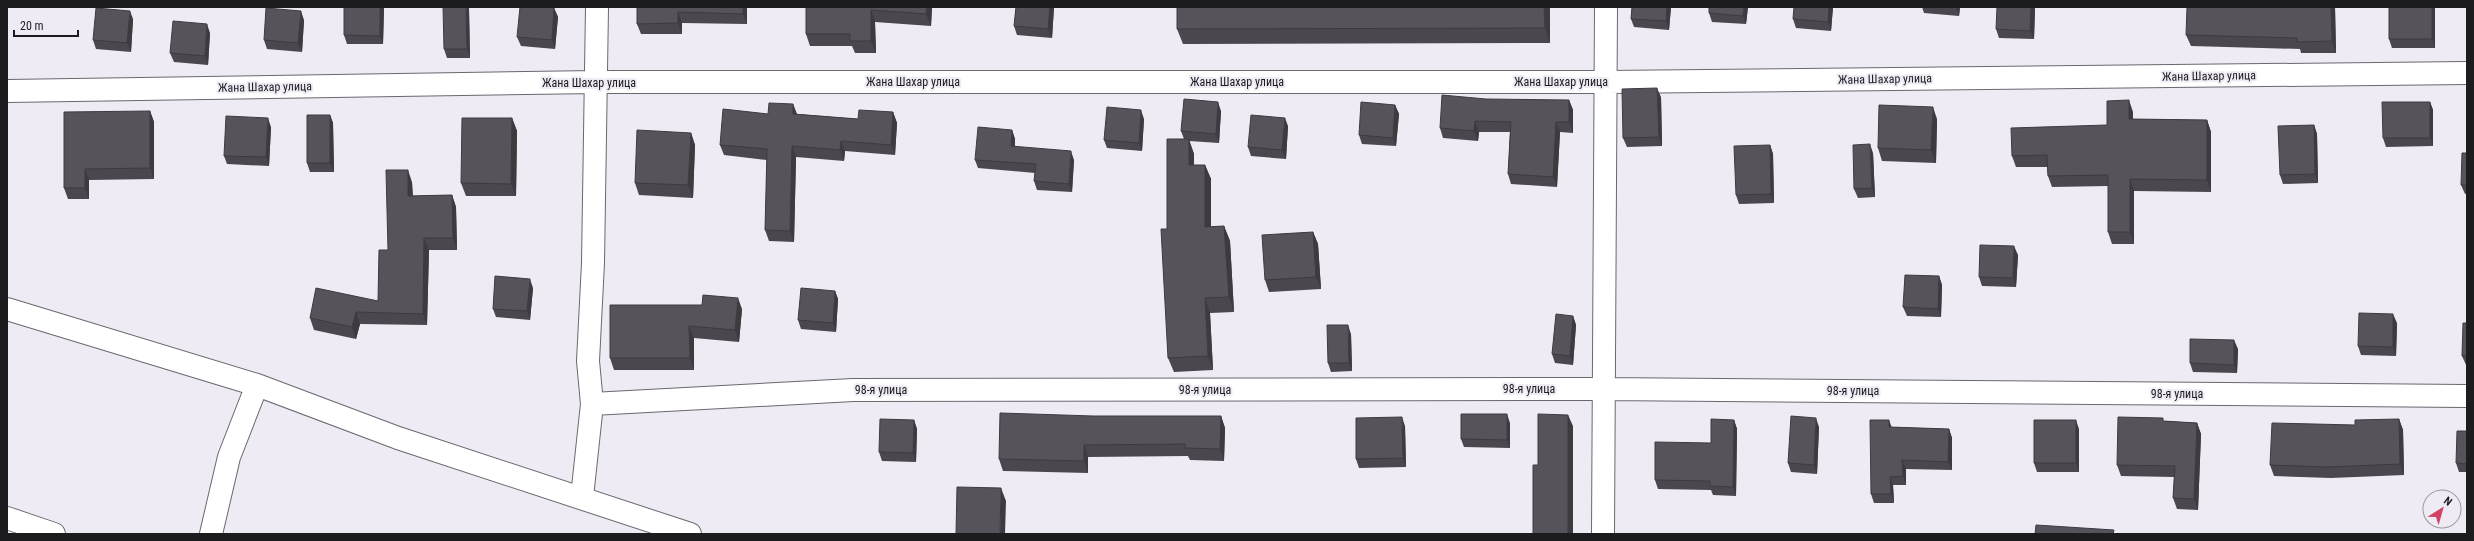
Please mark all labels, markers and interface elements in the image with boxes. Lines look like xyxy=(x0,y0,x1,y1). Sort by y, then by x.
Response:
scale bar xyxy=(14,12,78,38)
text: 20 m xyxy=(20,19,44,33)
street label: Жана Шахар улица xyxy=(2162,68,2256,84)
street label: Жана Шахар улица xyxy=(1838,71,1932,87)
street label: Жана Шахар улица xyxy=(866,75,960,89)
street label: Жана Шахар улица xyxy=(1190,75,1284,89)
street label: Жана Шахар улица xyxy=(1514,75,1608,89)
street label: Жана Шахар улица xyxy=(542,76,636,90)
street label: Жана Шахар улица xyxy=(218,79,312,95)
street label: 98-я улица xyxy=(1503,382,1555,396)
street label: 98-я улица xyxy=(855,383,907,397)
street label: 98-я улица xyxy=(1179,383,1231,397)
street label: 98-я улица xyxy=(1827,384,1879,398)
street label: 98-я улица xyxy=(2151,387,2203,401)
north arrow xyxy=(2422,489,2462,529)
text: N xyxy=(2441,494,2455,509)

